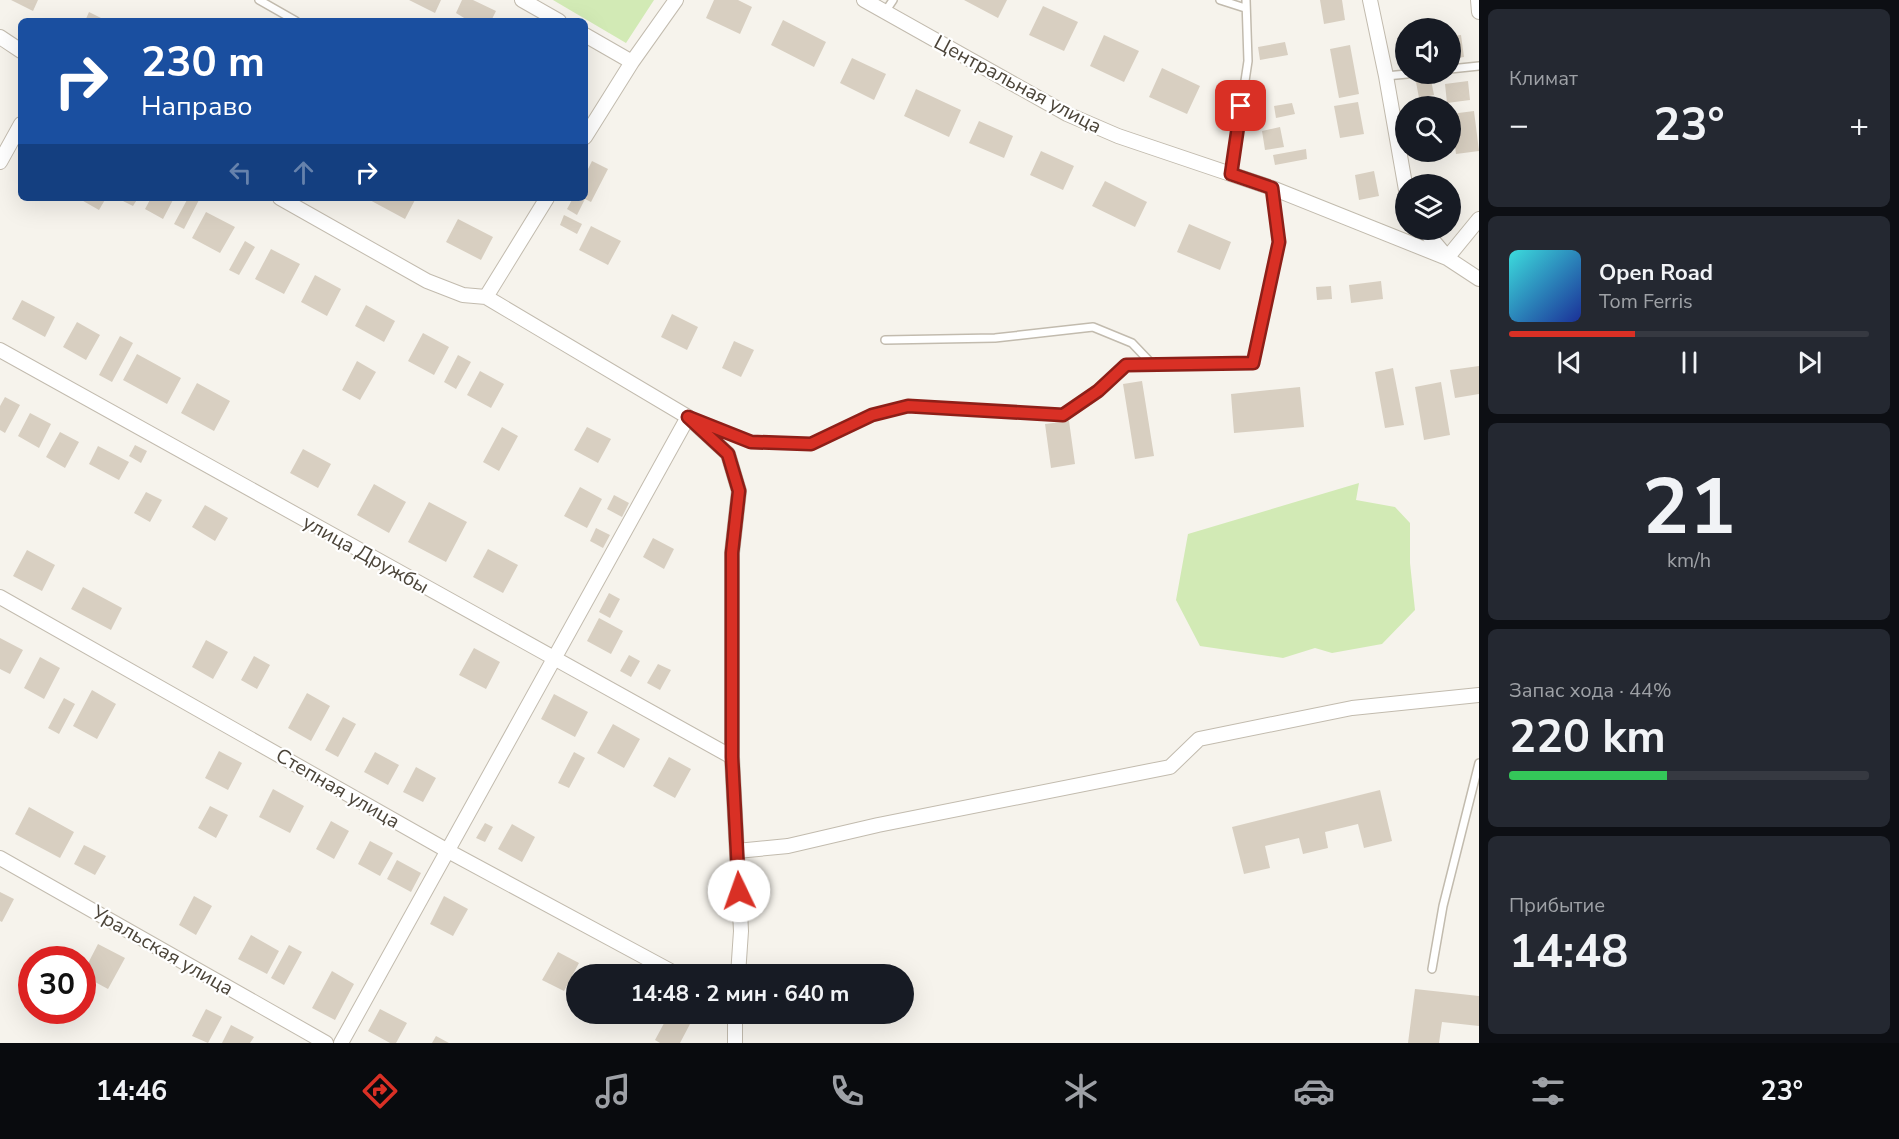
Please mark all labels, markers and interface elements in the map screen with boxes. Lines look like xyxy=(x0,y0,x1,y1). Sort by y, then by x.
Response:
map controls xyxy=(1395,18,1461,240)
button: sound xyxy=(1395,18,1461,84)
street label: Центральная улица xyxy=(929,29,1106,140)
text: 230 m xyxy=(141,34,265,91)
icon: right xyxy=(42,42,120,120)
text: Климат xyxy=(1509,65,1578,92)
pin xyxy=(1215,80,1266,131)
text: Направо xyxy=(141,88,252,125)
icon: arrive xyxy=(1224,89,1257,122)
text: 23° xyxy=(1653,95,1725,156)
button: search xyxy=(1395,96,1461,162)
text: − xyxy=(1509,103,1529,148)
text: + xyxy=(1849,103,1869,148)
icon: left xyxy=(224,156,257,189)
icon: ahead xyxy=(287,156,320,189)
icon: right xyxy=(350,156,383,189)
button: layers xyxy=(1395,174,1461,240)
text: Open Road xyxy=(1599,258,1713,288)
text: Tom Ferris xyxy=(1599,288,1693,315)
icon: previous xyxy=(1553,346,1586,379)
icon: pause xyxy=(1673,346,1706,379)
icon: next xyxy=(1793,346,1826,379)
text: 21 xyxy=(1642,454,1736,561)
street label: улица Дружбы xyxy=(298,509,434,600)
text: km/h xyxy=(1667,547,1711,574)
text: Запас хода · 44% xyxy=(1509,677,1672,704)
text: 220 km xyxy=(1509,707,1666,768)
street label: Степная улица xyxy=(271,742,405,835)
position arrow xyxy=(707,859,771,923)
text: Прибытие xyxy=(1509,892,1605,919)
street label: Уральская улица xyxy=(86,898,238,1002)
text: 14:48 xyxy=(1509,922,1628,983)
speed limit sign: 30 xyxy=(18,946,96,1024)
text: 14:48 · 2 мин · 640 m xyxy=(631,979,849,1009)
icon: directions xyxy=(359,1070,401,1112)
icon: music xyxy=(592,1070,634,1112)
icon: phone xyxy=(826,1070,868,1112)
icon: climate xyxy=(1060,1070,1102,1112)
icon: car xyxy=(1293,1070,1335,1112)
icon: filters xyxy=(1527,1070,1569,1112)
text: 14:46 xyxy=(96,1073,167,1110)
text: 23° xyxy=(1760,1073,1803,1110)

